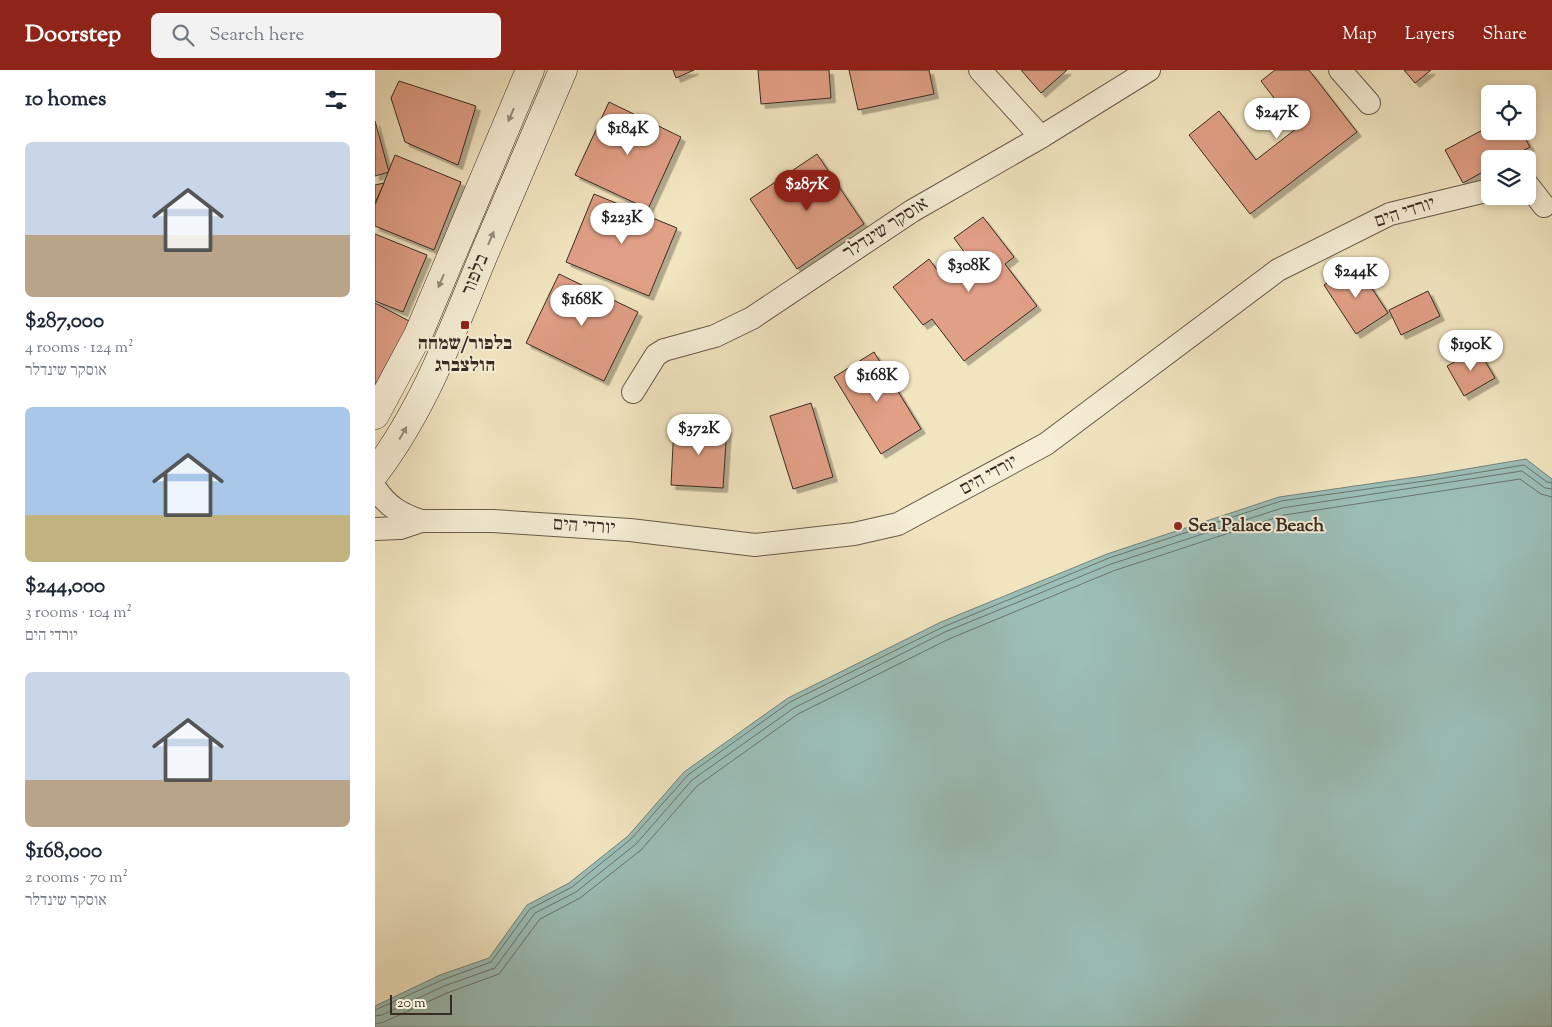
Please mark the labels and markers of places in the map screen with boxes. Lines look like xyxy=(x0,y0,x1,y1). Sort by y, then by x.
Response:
pin: $247K xyxy=(1242,98,1312,140)
pin: $184K xyxy=(593,114,663,156)
pin: $287K xyxy=(772,170,842,212)
pin: $223K xyxy=(587,202,657,245)
pin: $308K xyxy=(934,250,1004,293)
pin: $244K xyxy=(1321,256,1391,299)
pin: $168K xyxy=(547,284,617,327)
marker: בלפור/שמחה הולצברג xyxy=(459,319,471,331)
pin: $190K xyxy=(1436,330,1506,372)
place label: בלפור/שמחה הולצברג xyxy=(418,331,512,380)
pin: $168K xyxy=(842,360,912,403)
pin: $372K xyxy=(664,414,734,456)
place label: Sea Palace Beach xyxy=(1188,513,1325,540)
marker: Sea Palace Beach xyxy=(1172,520,1184,532)

